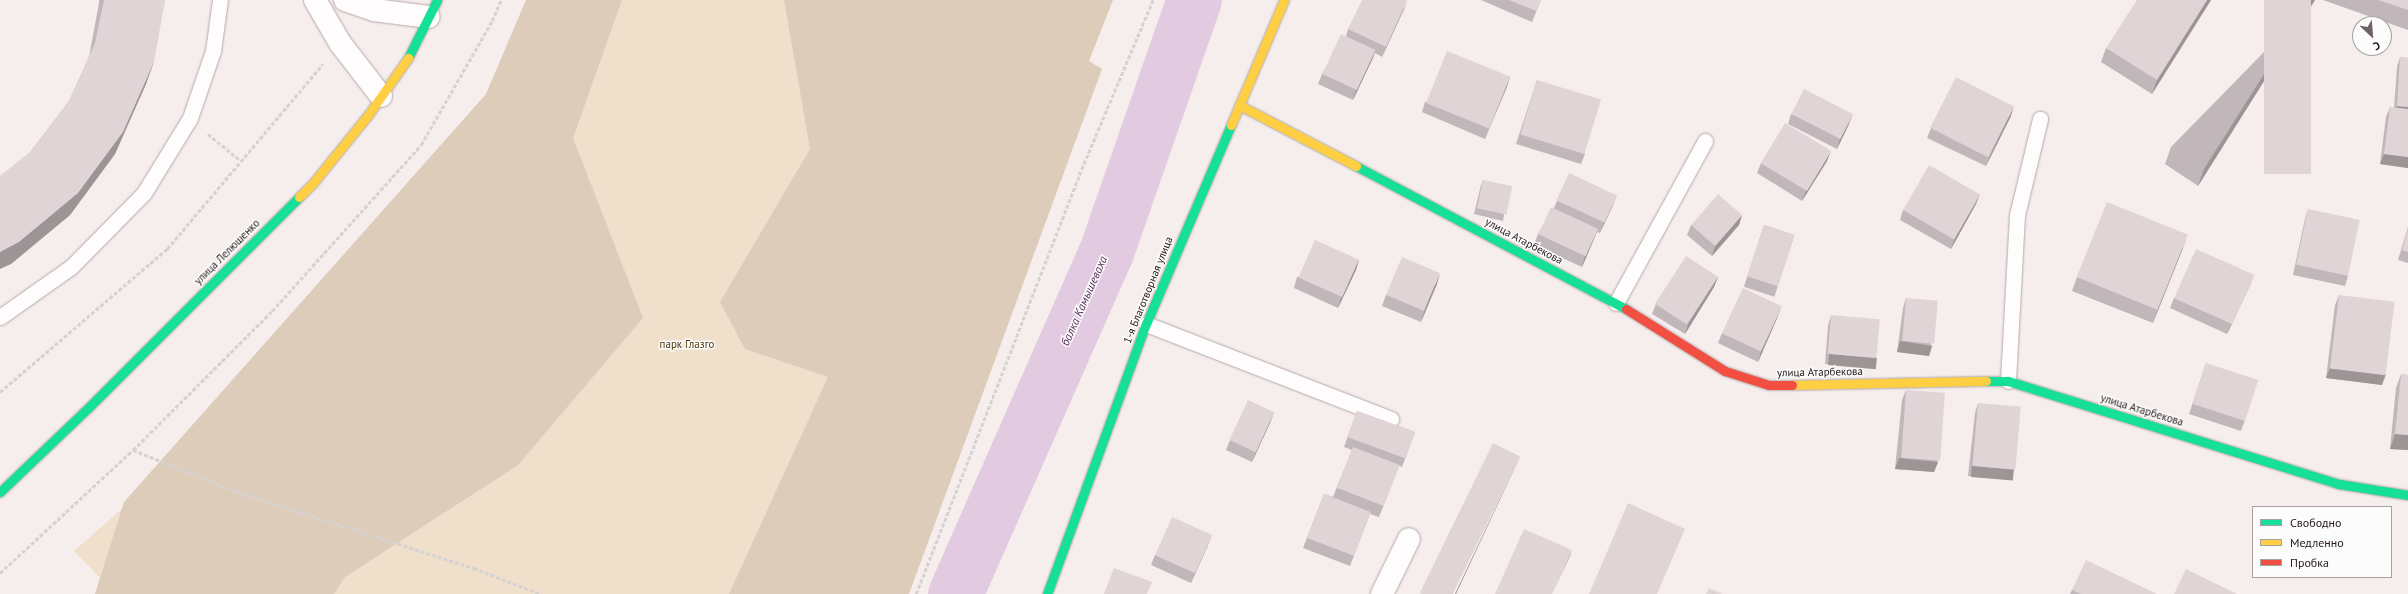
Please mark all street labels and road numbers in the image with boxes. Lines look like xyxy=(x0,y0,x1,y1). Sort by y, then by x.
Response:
street label: улица Атарбекова xyxy=(1483,215,1565,267)
street label: улица Лелюшенко xyxy=(191,216,263,288)
street label: 1-я Благотворная улица xyxy=(1121,235,1175,345)
street label: улица Атарбекова xyxy=(1777,365,1863,379)
street label: улица Атарбекова xyxy=(2099,391,2185,429)

